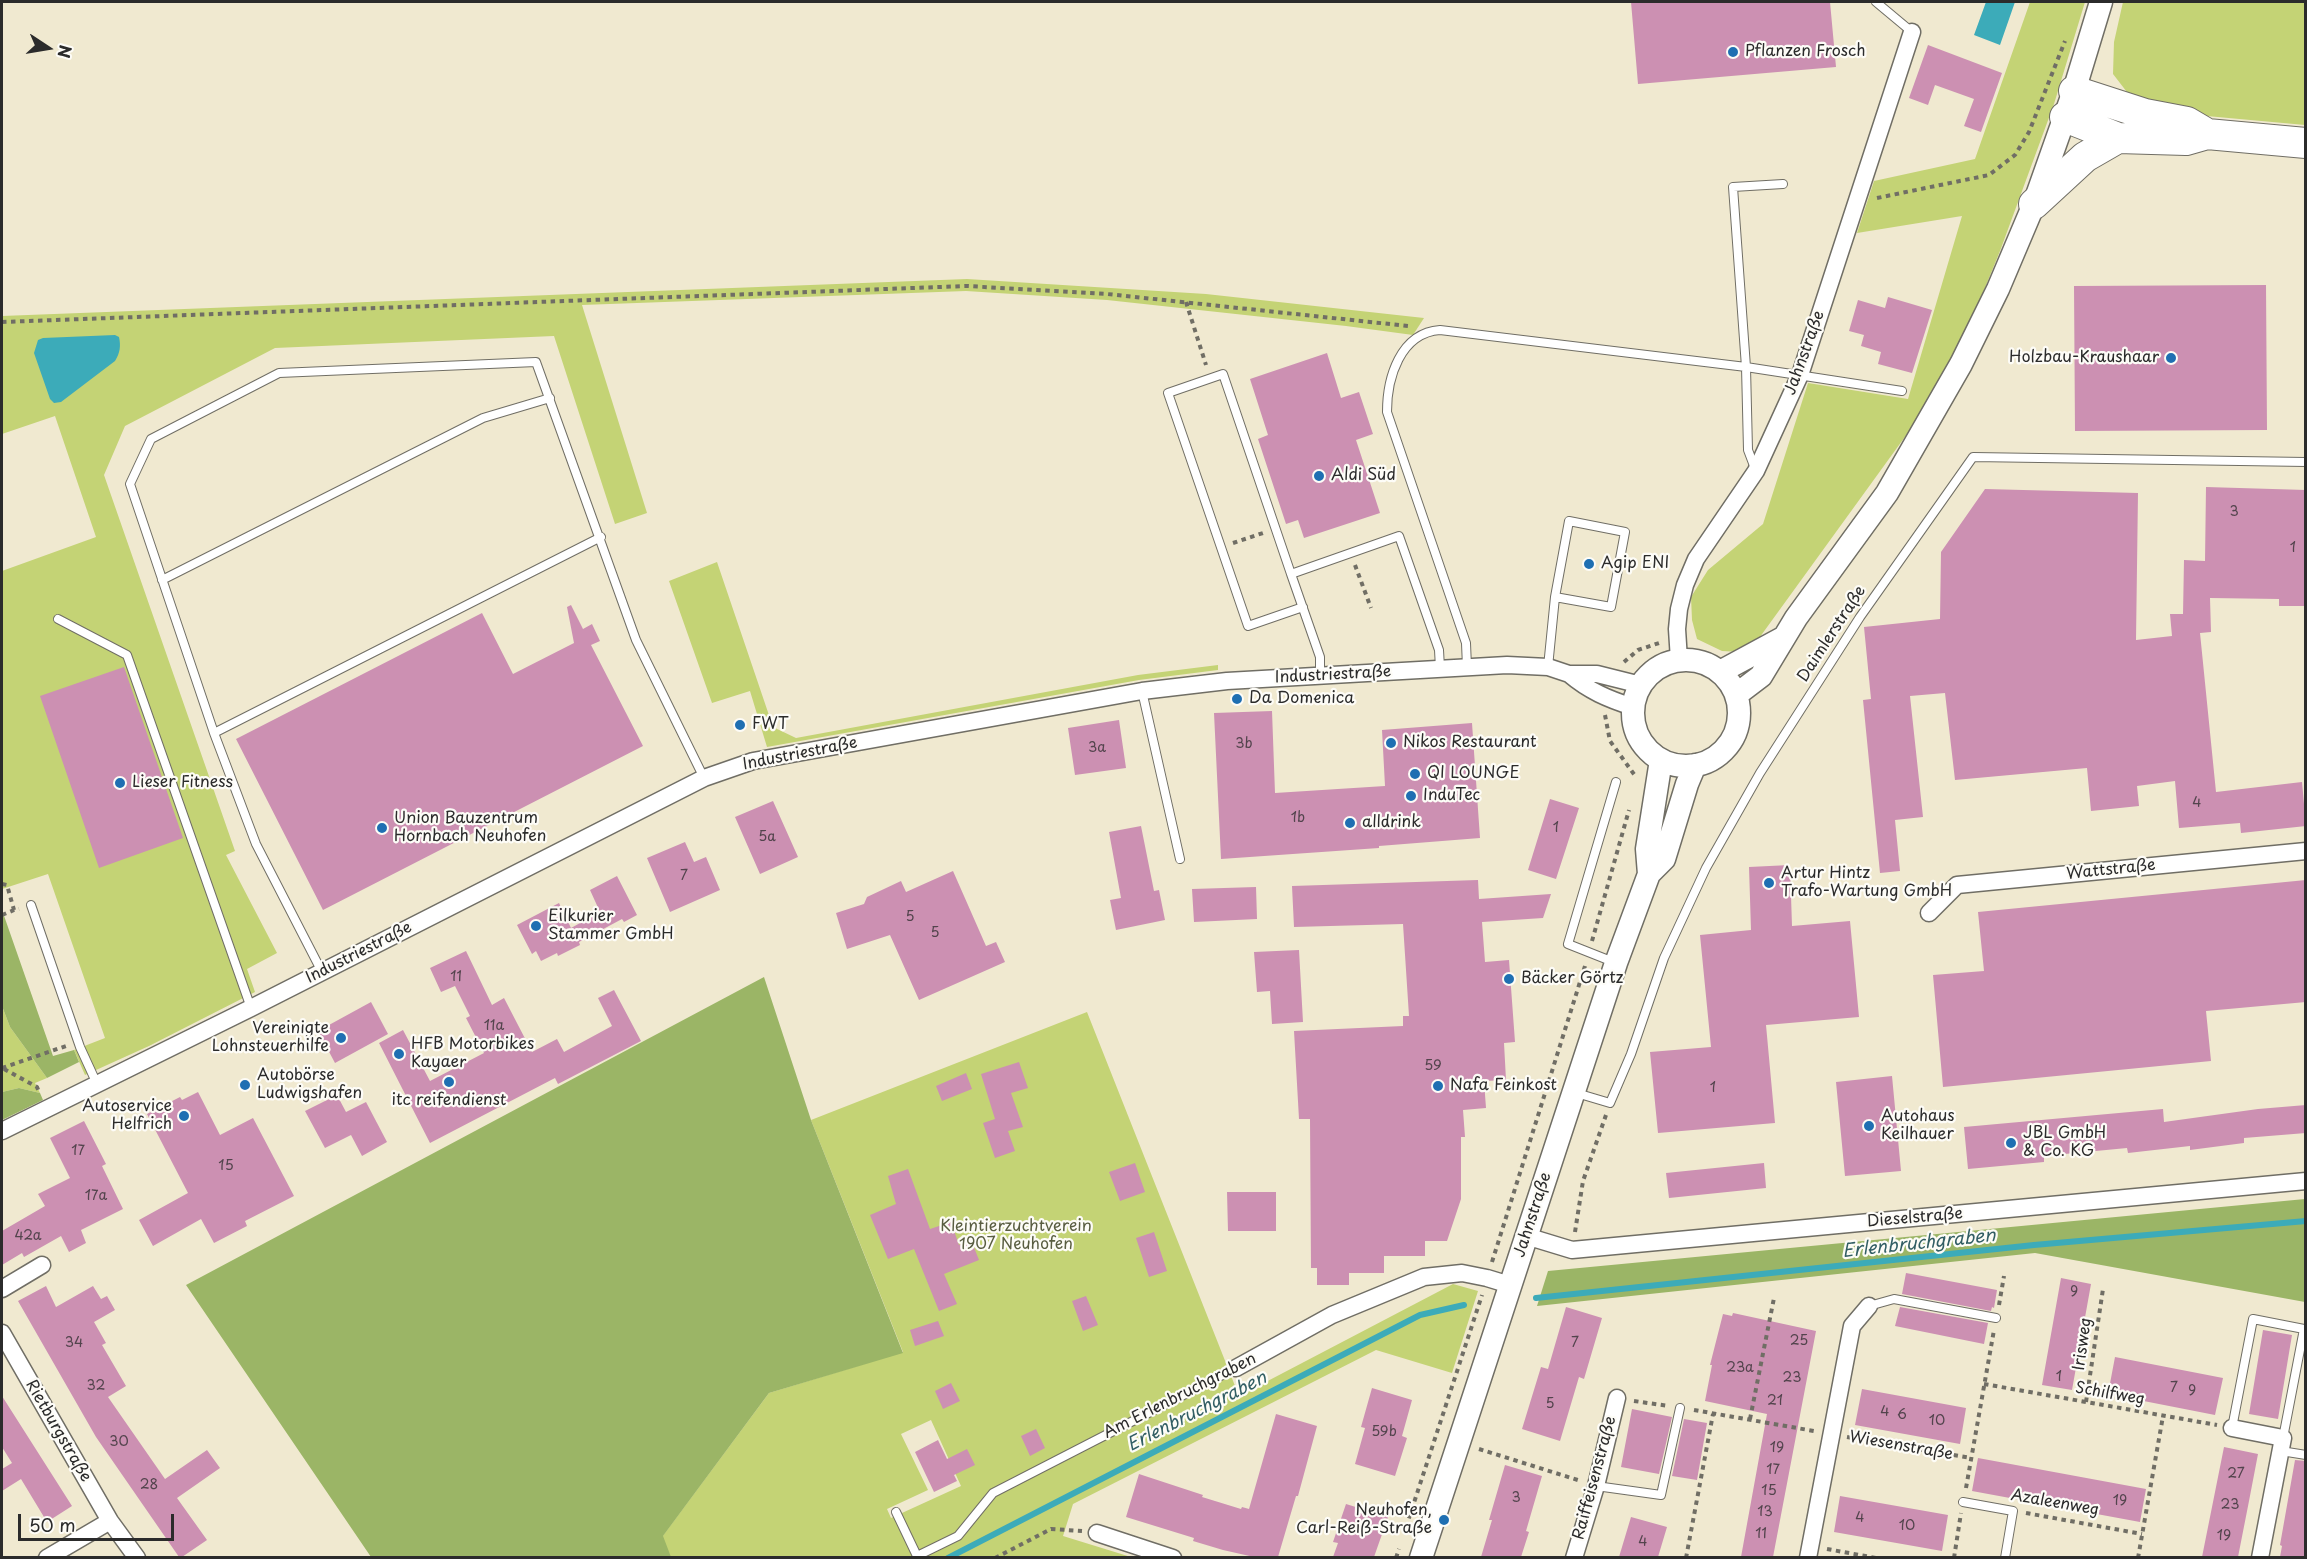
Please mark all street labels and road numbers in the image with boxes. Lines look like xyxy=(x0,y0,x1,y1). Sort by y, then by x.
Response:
street label: Jahnstraße xyxy=(1781,308,1829,398)
street label: Daimlerstraße xyxy=(1794,582,1870,686)
street label: Industriestraße xyxy=(1274,662,1392,688)
street label: Industriestraße xyxy=(741,733,859,775)
street label: Wattstraße xyxy=(2066,856,2156,884)
street label: Industriestraße xyxy=(303,918,415,988)
street label: Jahnstraße xyxy=(1510,1170,1556,1260)
street label: Dieselstraße xyxy=(1866,1204,1964,1232)
street label: Irisweg xyxy=(2070,1316,2096,1372)
street label: Am Erlenbruchgraben xyxy=(1100,1349,1260,1443)
street label: Rietburgstraße xyxy=(21,1376,95,1486)
street label: Schilfweg xyxy=(2074,1378,2146,1410)
street label: Raiffeisenstraße xyxy=(1569,1414,1621,1542)
street label: Wiesenstraße xyxy=(1848,1427,1954,1465)
street label: Azaleenweg xyxy=(2009,1486,2101,1520)

